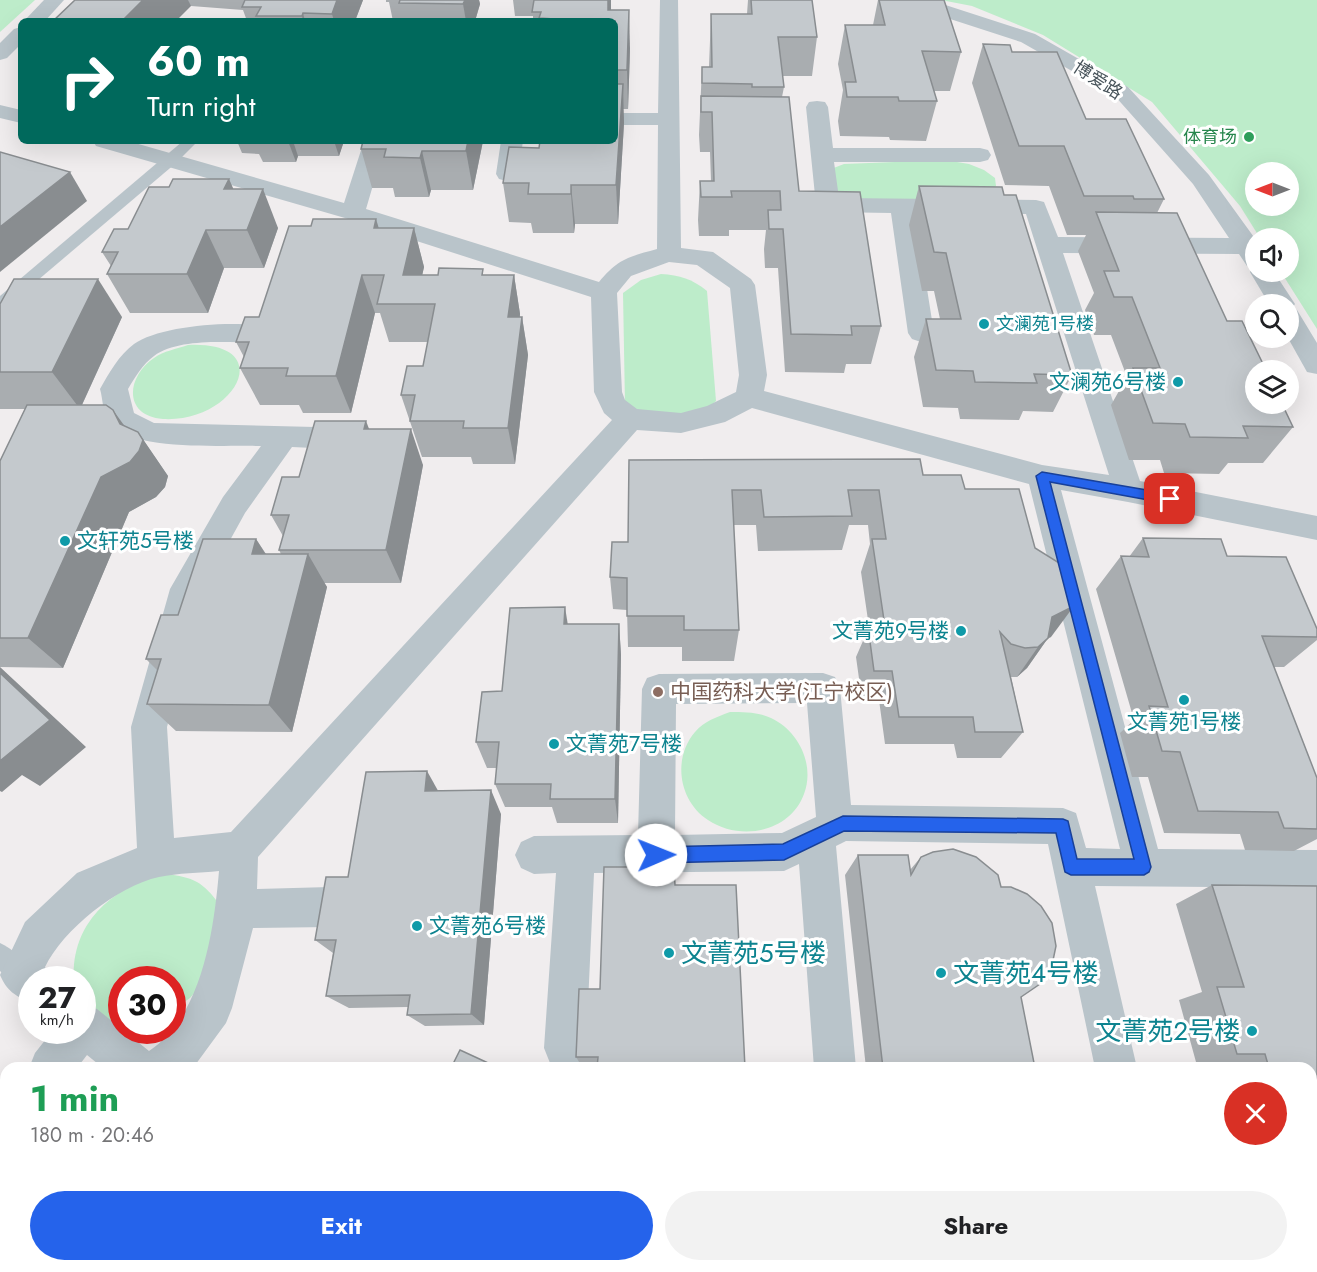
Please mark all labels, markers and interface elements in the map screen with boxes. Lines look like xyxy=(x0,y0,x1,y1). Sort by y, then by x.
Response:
text: 60 m xyxy=(147,31,250,92)
icon: right xyxy=(48,42,126,120)
street label: 博爱路 xyxy=(1068,54,1128,106)
text: Turn right xyxy=(147,87,255,126)
place label: 体育场 xyxy=(1183,124,1237,150)
marker: 体育场 xyxy=(1242,130,1256,144)
north arrow xyxy=(1245,162,1299,216)
map controls xyxy=(1245,162,1299,414)
button: sound xyxy=(1245,228,1299,282)
button: search xyxy=(1245,294,1299,348)
place label: 文澜苑1号楼 xyxy=(996,311,1094,337)
marker: 文澜苑1号楼 xyxy=(977,317,991,331)
button: layers xyxy=(1245,360,1299,414)
place label: 文澜苑6号楼 xyxy=(1049,367,1166,397)
marker: 文澜苑6号楼 xyxy=(1171,375,1185,389)
pin xyxy=(1144,473,1195,524)
icon: arrive xyxy=(1153,482,1186,515)
place label: 文轩苑5号楼 xyxy=(77,526,194,556)
marker: 文轩苑5号楼 xyxy=(58,534,72,548)
place label: 文菁苑9号楼 xyxy=(832,616,949,646)
marker: 文菁苑9号楼 xyxy=(954,624,968,638)
place label: 中国药科大学(江宁校区) xyxy=(670,677,893,707)
marker: 中国药科大学(江宁校区) xyxy=(651,685,665,699)
marker: 文菁苑1号楼 xyxy=(1177,693,1191,707)
place label: 文菁苑1号楼 xyxy=(1127,707,1241,737)
place label: 文菁苑7号楼 xyxy=(566,729,682,759)
marker: 文菁苑7号楼 xyxy=(547,737,561,751)
position arrow xyxy=(624,823,688,887)
place label: 文菁苑6号楼 xyxy=(429,911,546,941)
marker: 文菁苑6号楼 xyxy=(410,919,424,933)
place label: 文菁苑5号楼 xyxy=(681,934,826,972)
marker: 文菁苑5号楼 xyxy=(662,946,676,960)
place label: 文菁苑4号楼 xyxy=(953,954,1098,992)
speed limit sign: 30 xyxy=(108,966,186,1044)
marker: 文菁苑4号楼 xyxy=(934,966,948,980)
text: 27 xyxy=(38,976,76,1019)
text: km/h xyxy=(40,1009,74,1031)
place label: 文菁苑2号楼 xyxy=(1095,1012,1240,1050)
marker: 文菁苑2号楼 xyxy=(1245,1024,1259,1038)
text: 1 min xyxy=(30,1072,119,1124)
button: close xyxy=(1224,1082,1287,1145)
text: 180 m · 20:46 xyxy=(30,1121,154,1150)
button: Exit xyxy=(30,1191,653,1260)
button: Share xyxy=(665,1191,1287,1260)

